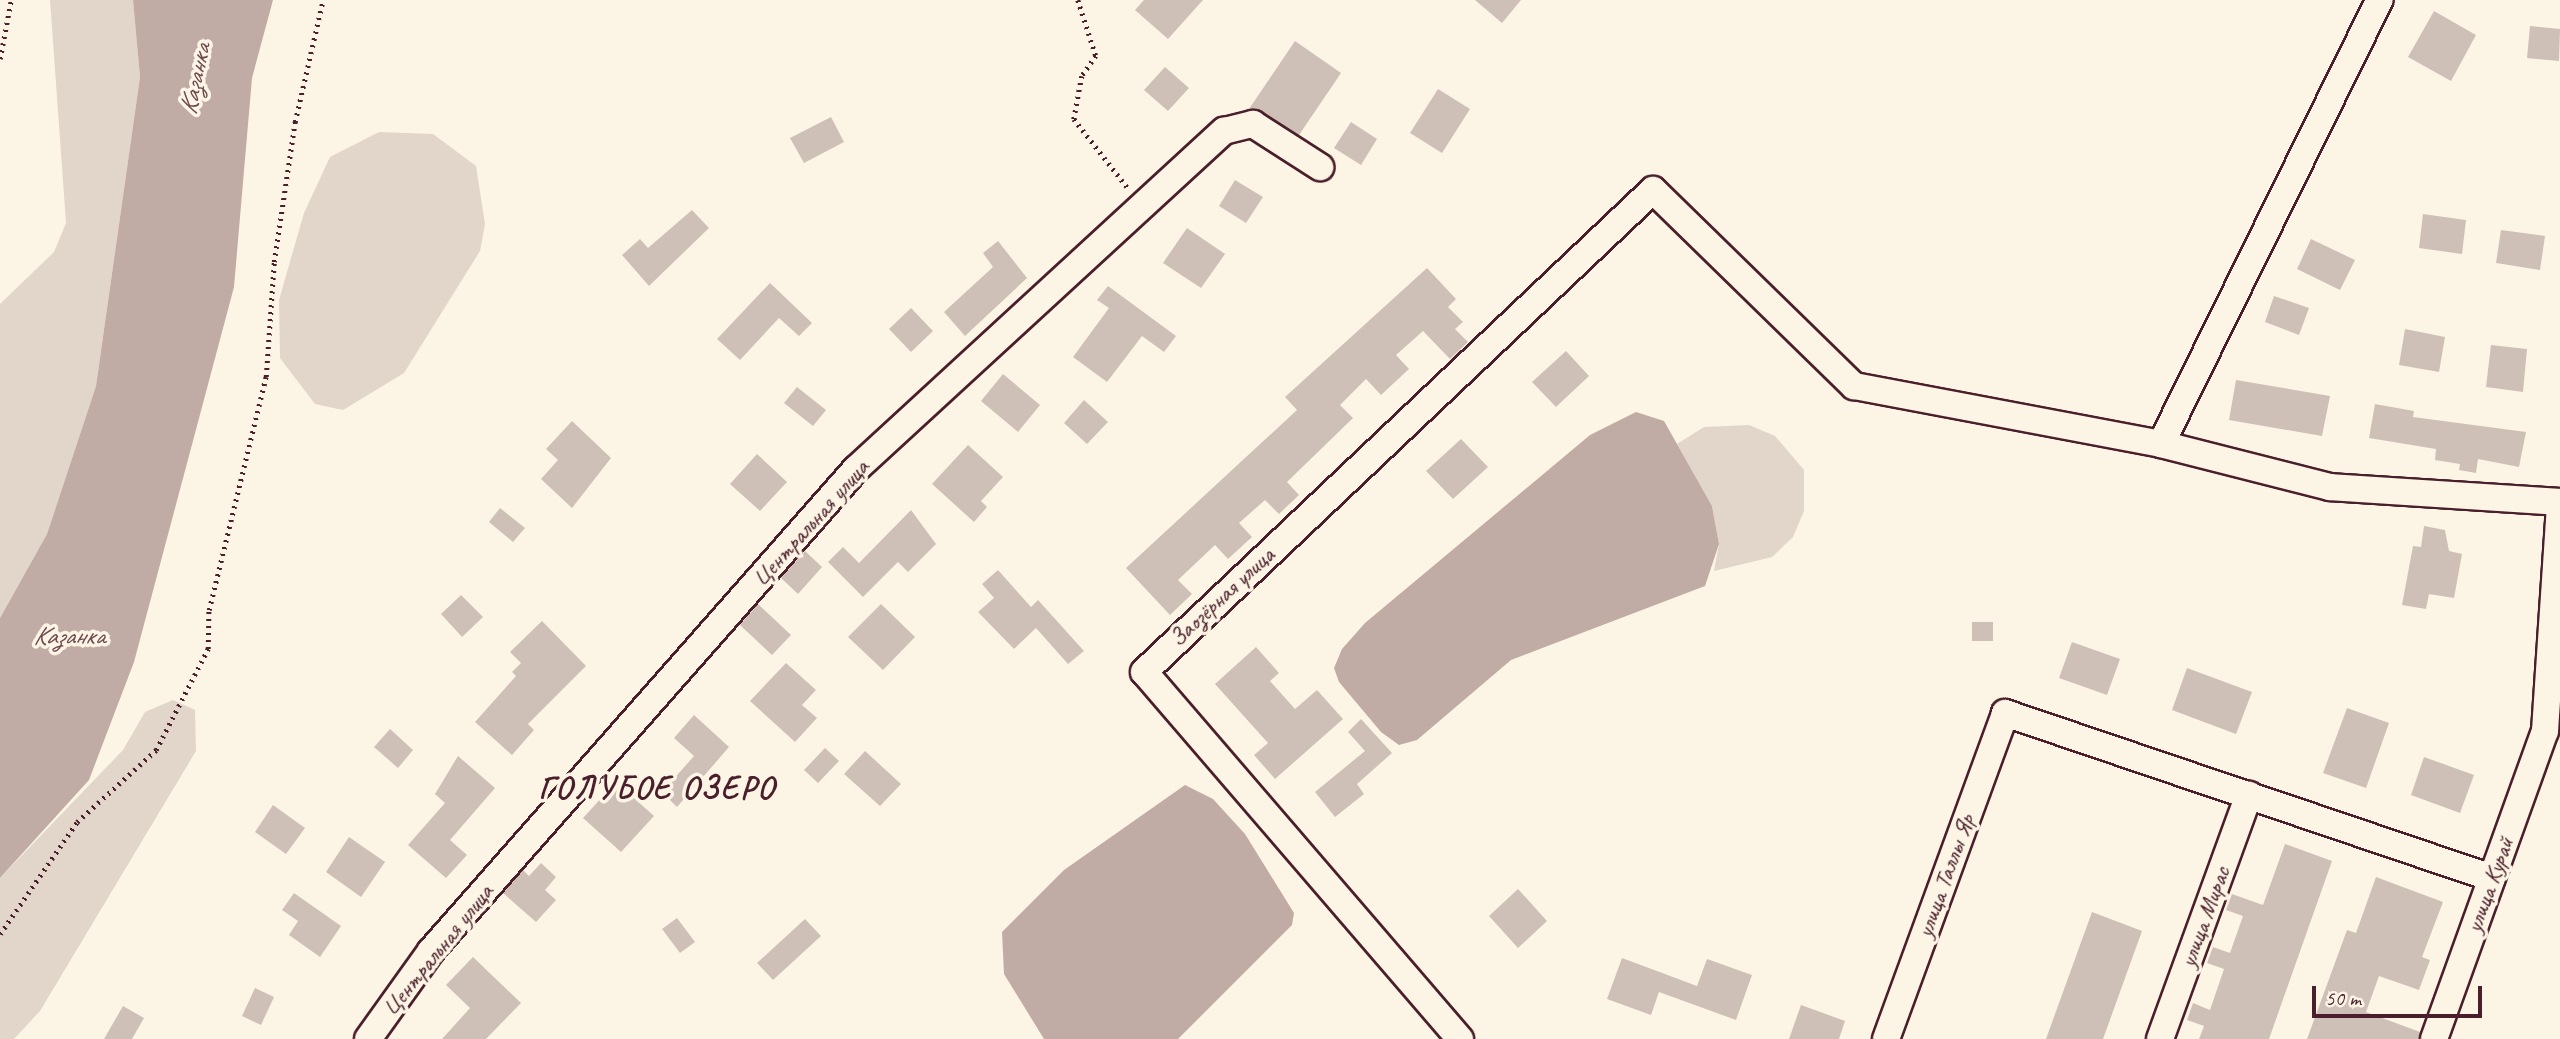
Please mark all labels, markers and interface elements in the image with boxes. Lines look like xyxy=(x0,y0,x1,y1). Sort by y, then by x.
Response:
water label: Казанка xyxy=(172,41,218,117)
street label: Центральная улица xyxy=(746,453,876,593)
street label: Заозёрная улица xyxy=(1163,540,1281,654)
water label: Казанка xyxy=(33,620,105,652)
district label: ГОЛУБОЕ ОЗЕРО xyxy=(535,769,779,807)
street label: улица Таллы Яр xyxy=(1911,811,1981,941)
street label: улица Курай xyxy=(2459,833,2521,937)
street label: улица Мирас xyxy=(2174,863,2236,971)
street label: Центральная улица xyxy=(376,878,500,1022)
scale bar xyxy=(2315,972,2485,1016)
text: 50 m xyxy=(2325,985,2361,1011)

